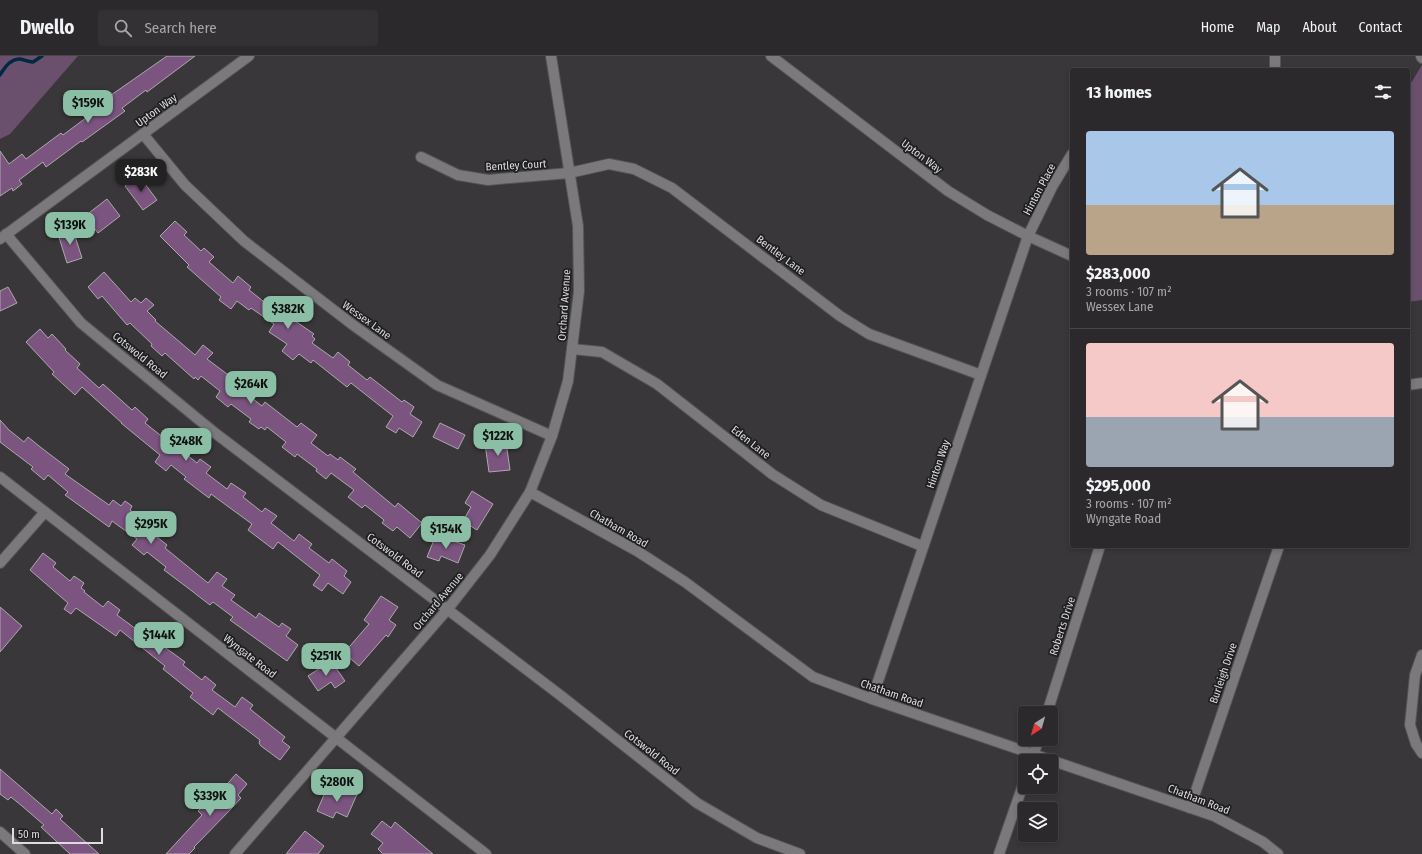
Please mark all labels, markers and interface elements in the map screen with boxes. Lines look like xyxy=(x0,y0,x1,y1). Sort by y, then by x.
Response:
search box xyxy=(98,10,378,46)
text: Dwello xyxy=(20,16,74,39)
icon: search xyxy=(112,17,134,39)
text: Search here xyxy=(144,19,217,37)
text: Home xyxy=(1201,19,1234,36)
text: Map xyxy=(1256,19,1280,36)
text: About xyxy=(1302,19,1337,36)
text: Contact xyxy=(1359,19,1402,36)
icon: filters xyxy=(1372,81,1394,103)
text: 13 homes xyxy=(1086,82,1152,103)
pin: $159K xyxy=(60,90,116,124)
street label: Upton Way xyxy=(133,91,180,130)
text: $159K xyxy=(72,95,104,110)
street label: Upton Way xyxy=(899,137,945,176)
street label: Bentley Court xyxy=(485,157,547,174)
icon: home xyxy=(1204,157,1276,229)
pin: $283K xyxy=(113,159,169,193)
street label: Hinton Place xyxy=(1020,161,1058,217)
text: $283K xyxy=(125,164,157,179)
pin: $139K xyxy=(42,212,98,246)
text: $139K xyxy=(54,217,86,232)
street label: Bentley Lane xyxy=(754,233,808,278)
text: $283,000 xyxy=(1086,263,1151,284)
street label: Orchard Avenue xyxy=(556,269,573,341)
text: 3 rooms · 107 m² xyxy=(1086,284,1172,299)
pin: $382K xyxy=(260,296,316,330)
street label: Wessex Lane xyxy=(340,298,394,342)
text: Wessex Lane xyxy=(1086,299,1153,314)
text: $382K xyxy=(272,301,305,316)
street label: Cotswold Road xyxy=(110,329,170,381)
icon: home xyxy=(1204,369,1276,441)
pin: $264K xyxy=(223,371,279,405)
text: $264K xyxy=(234,376,268,391)
pin: $122K xyxy=(470,423,526,457)
street label: Eden Lane xyxy=(729,423,773,462)
pin: $248K xyxy=(158,428,214,462)
text: $122K xyxy=(482,428,514,443)
text: $248K xyxy=(169,433,203,448)
street label: Hinton Way xyxy=(924,438,953,490)
text: $295,000 xyxy=(1086,475,1151,496)
text: 3 rooms · 107 m² xyxy=(1086,496,1172,511)
street label: Chatham Road xyxy=(587,506,650,550)
pin: $295K xyxy=(123,511,179,545)
text: Wyngate Road xyxy=(1086,511,1161,526)
text: $295K xyxy=(135,516,167,531)
pin: $154K xyxy=(418,516,474,550)
text: $154K xyxy=(430,521,462,536)
street label: Cotswold Road xyxy=(364,530,425,581)
street label: Orchard Avenue xyxy=(410,570,466,633)
street label: Roberts Drive xyxy=(1047,595,1078,657)
pin: $144K xyxy=(131,622,187,656)
text: $144K xyxy=(143,627,175,642)
street label: Wyngate Road xyxy=(221,632,279,681)
street label: Burleigh Drive xyxy=(1207,641,1240,705)
pin: $251K xyxy=(298,643,354,677)
text: $251K xyxy=(310,648,342,663)
street label: Chatham Road xyxy=(859,677,925,710)
north arrow xyxy=(1018,706,1058,746)
map controls xyxy=(1018,706,1058,842)
street label: Cotswold Road xyxy=(621,727,682,778)
button: locate xyxy=(1018,754,1058,794)
pin: $280K xyxy=(309,769,365,803)
text: $280K xyxy=(320,774,354,789)
street label: Chatham Road xyxy=(1166,782,1232,817)
pin: $339K xyxy=(182,783,238,817)
text: $339K xyxy=(194,788,226,803)
button: layers xyxy=(1018,802,1058,842)
scale bar xyxy=(12,826,103,845)
text: 50 m xyxy=(18,828,40,841)

